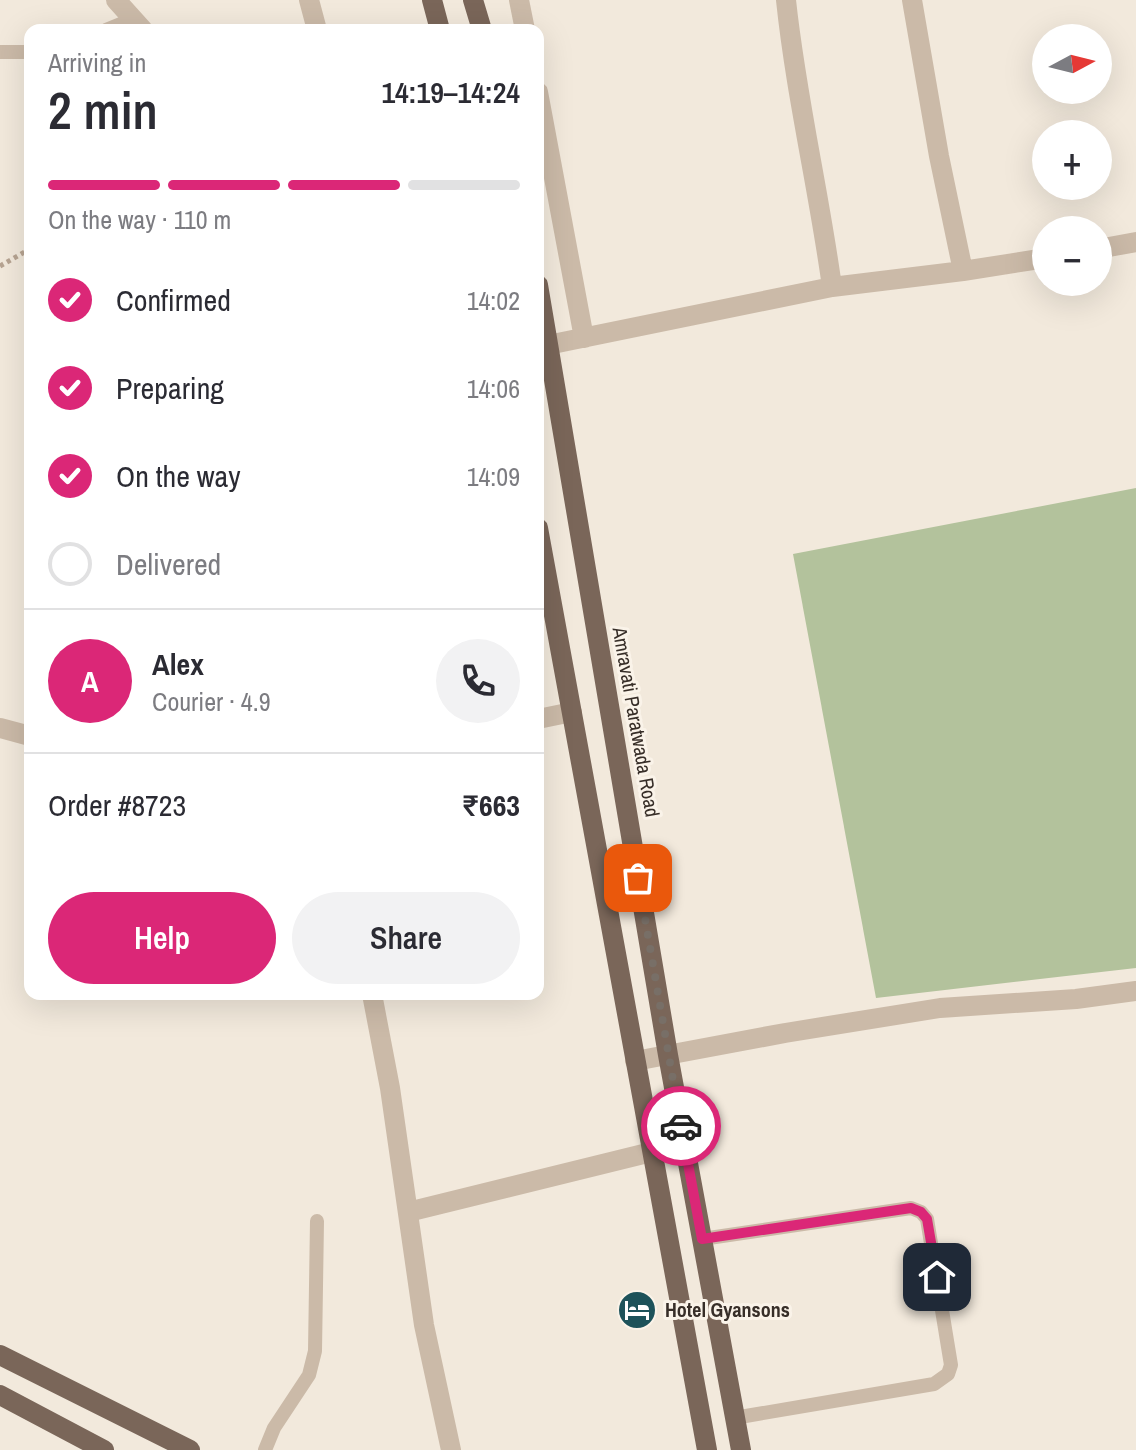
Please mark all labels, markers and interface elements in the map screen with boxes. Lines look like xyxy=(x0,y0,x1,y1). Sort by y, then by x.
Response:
north arrow xyxy=(1032,24,1112,104)
map controls xyxy=(1032,24,1112,296)
text: Arriving in xyxy=(48,45,146,80)
text: 14:19–14:24 xyxy=(381,72,520,112)
text: 2 min xyxy=(48,75,158,145)
button: + xyxy=(1032,120,1112,200)
text: On the way · 110 m xyxy=(48,202,231,237)
button: − xyxy=(1032,216,1112,296)
icon: check xyxy=(48,278,92,322)
text: Confirmed xyxy=(116,280,231,320)
text: 14:02 xyxy=(467,283,520,318)
icon: check xyxy=(48,366,92,410)
text: Preparing xyxy=(116,368,224,408)
text: 14:06 xyxy=(467,371,520,406)
icon: check xyxy=(48,454,92,498)
text: On the way xyxy=(116,456,240,496)
text: 14:09 xyxy=(467,459,520,494)
text: Delivered xyxy=(116,544,221,584)
street label: Amravati Paratwada Road xyxy=(606,624,666,819)
button: phone xyxy=(436,639,520,723)
text: Alex xyxy=(152,644,204,684)
text: A xyxy=(81,661,99,701)
text: Courier · 4.9 xyxy=(152,684,271,719)
text: Order #8723 xyxy=(48,785,186,825)
text: ₹663 xyxy=(462,785,520,825)
pin xyxy=(604,844,672,912)
icon: bag xyxy=(616,856,660,900)
button: Help xyxy=(48,892,276,984)
button: Share xyxy=(292,892,520,984)
courier xyxy=(641,1086,721,1166)
icon: car xyxy=(659,1104,703,1148)
pin xyxy=(903,1243,971,1311)
icon: home xyxy=(915,1255,959,1299)
hotel icon: Hotel Gyansons xyxy=(616,1289,658,1331)
place label: Hotel Gyansons xyxy=(665,1296,790,1323)

